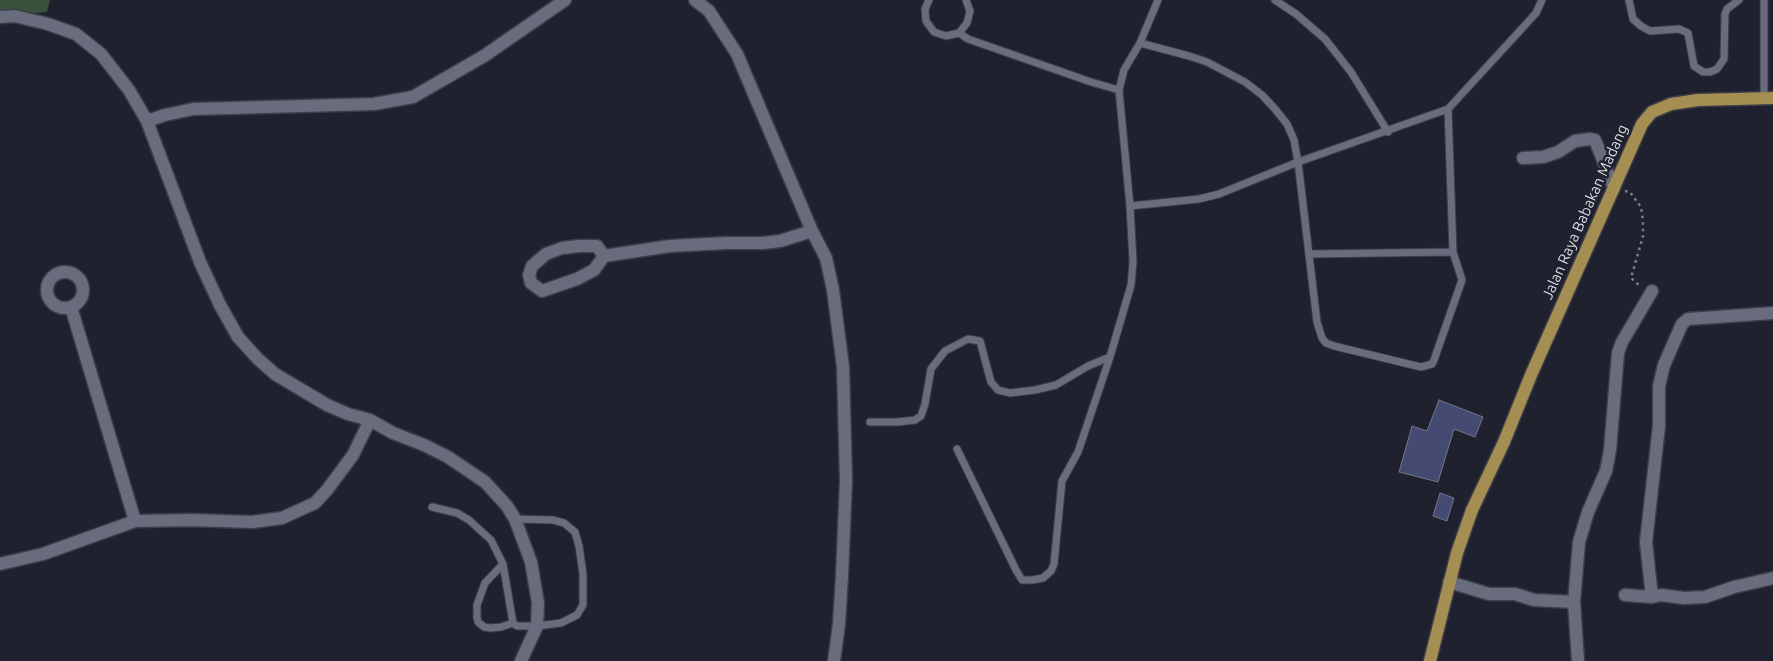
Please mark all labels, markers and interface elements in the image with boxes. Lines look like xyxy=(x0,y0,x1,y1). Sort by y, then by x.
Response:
street label: Jalan Raya Babakan Madang xyxy=(1538,122,1632,302)

